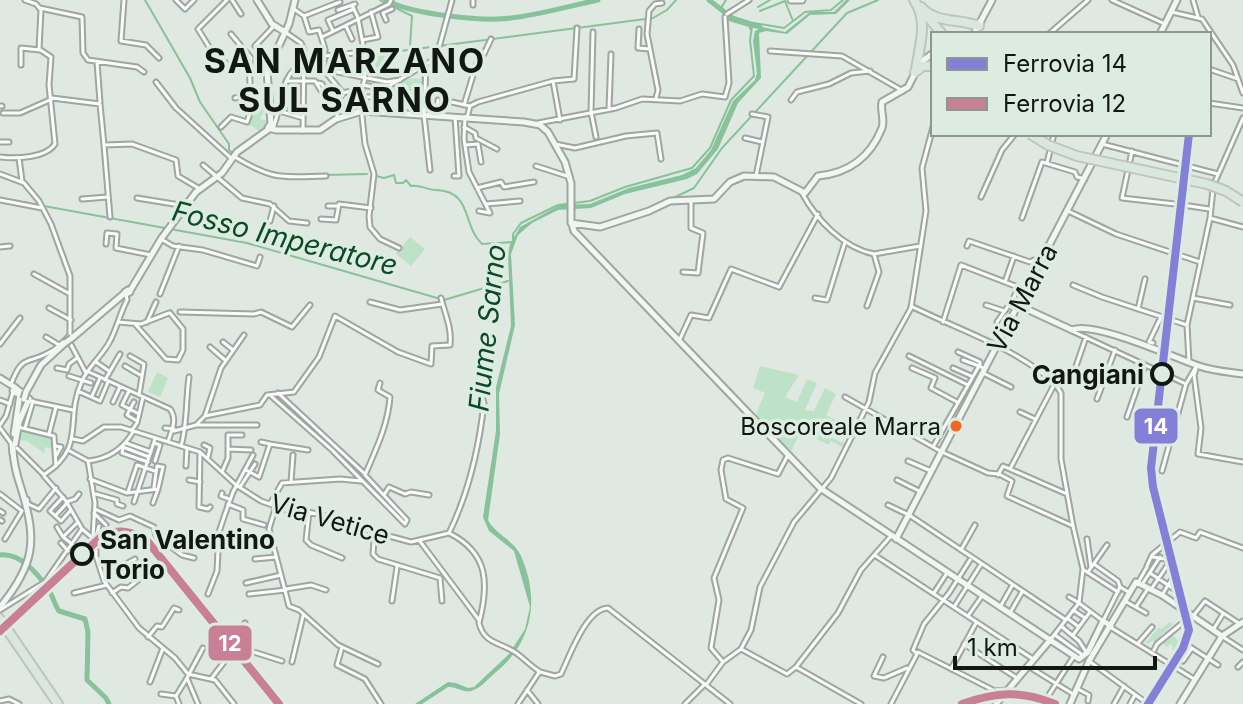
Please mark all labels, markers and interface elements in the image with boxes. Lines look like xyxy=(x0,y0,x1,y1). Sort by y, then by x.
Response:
legend xyxy=(931,32,1211,136)
district label: SAN MARZANO SUL SARNO xyxy=(204,40,486,120)
text: Ferrovia 14 xyxy=(1003,49,1127,78)
text: Ferrovia 12 xyxy=(1003,89,1126,118)
water label: Fosso Imperatore xyxy=(169,194,401,282)
street label: Via Marra xyxy=(980,238,1064,358)
water label: Fiume Sarno xyxy=(461,243,513,413)
place label: Cangiani xyxy=(1032,359,1144,390)
marker: Cangiani xyxy=(1151,363,1173,385)
line badge: 14 xyxy=(1133,407,1179,445)
place label: Boscoreale Marra xyxy=(740,412,941,441)
text: 14 xyxy=(1144,413,1168,439)
marker: Boscoreale Marra xyxy=(948,418,964,434)
street label: Via Vetice xyxy=(267,487,393,551)
place label: San Valentino Torio xyxy=(100,524,275,585)
marker: San Valentino Torio xyxy=(71,543,93,565)
scale bar xyxy=(955,620,1155,670)
line badge: 12 xyxy=(207,624,253,662)
text: 12 xyxy=(218,630,242,656)
text: 1 km xyxy=(967,633,1018,662)

